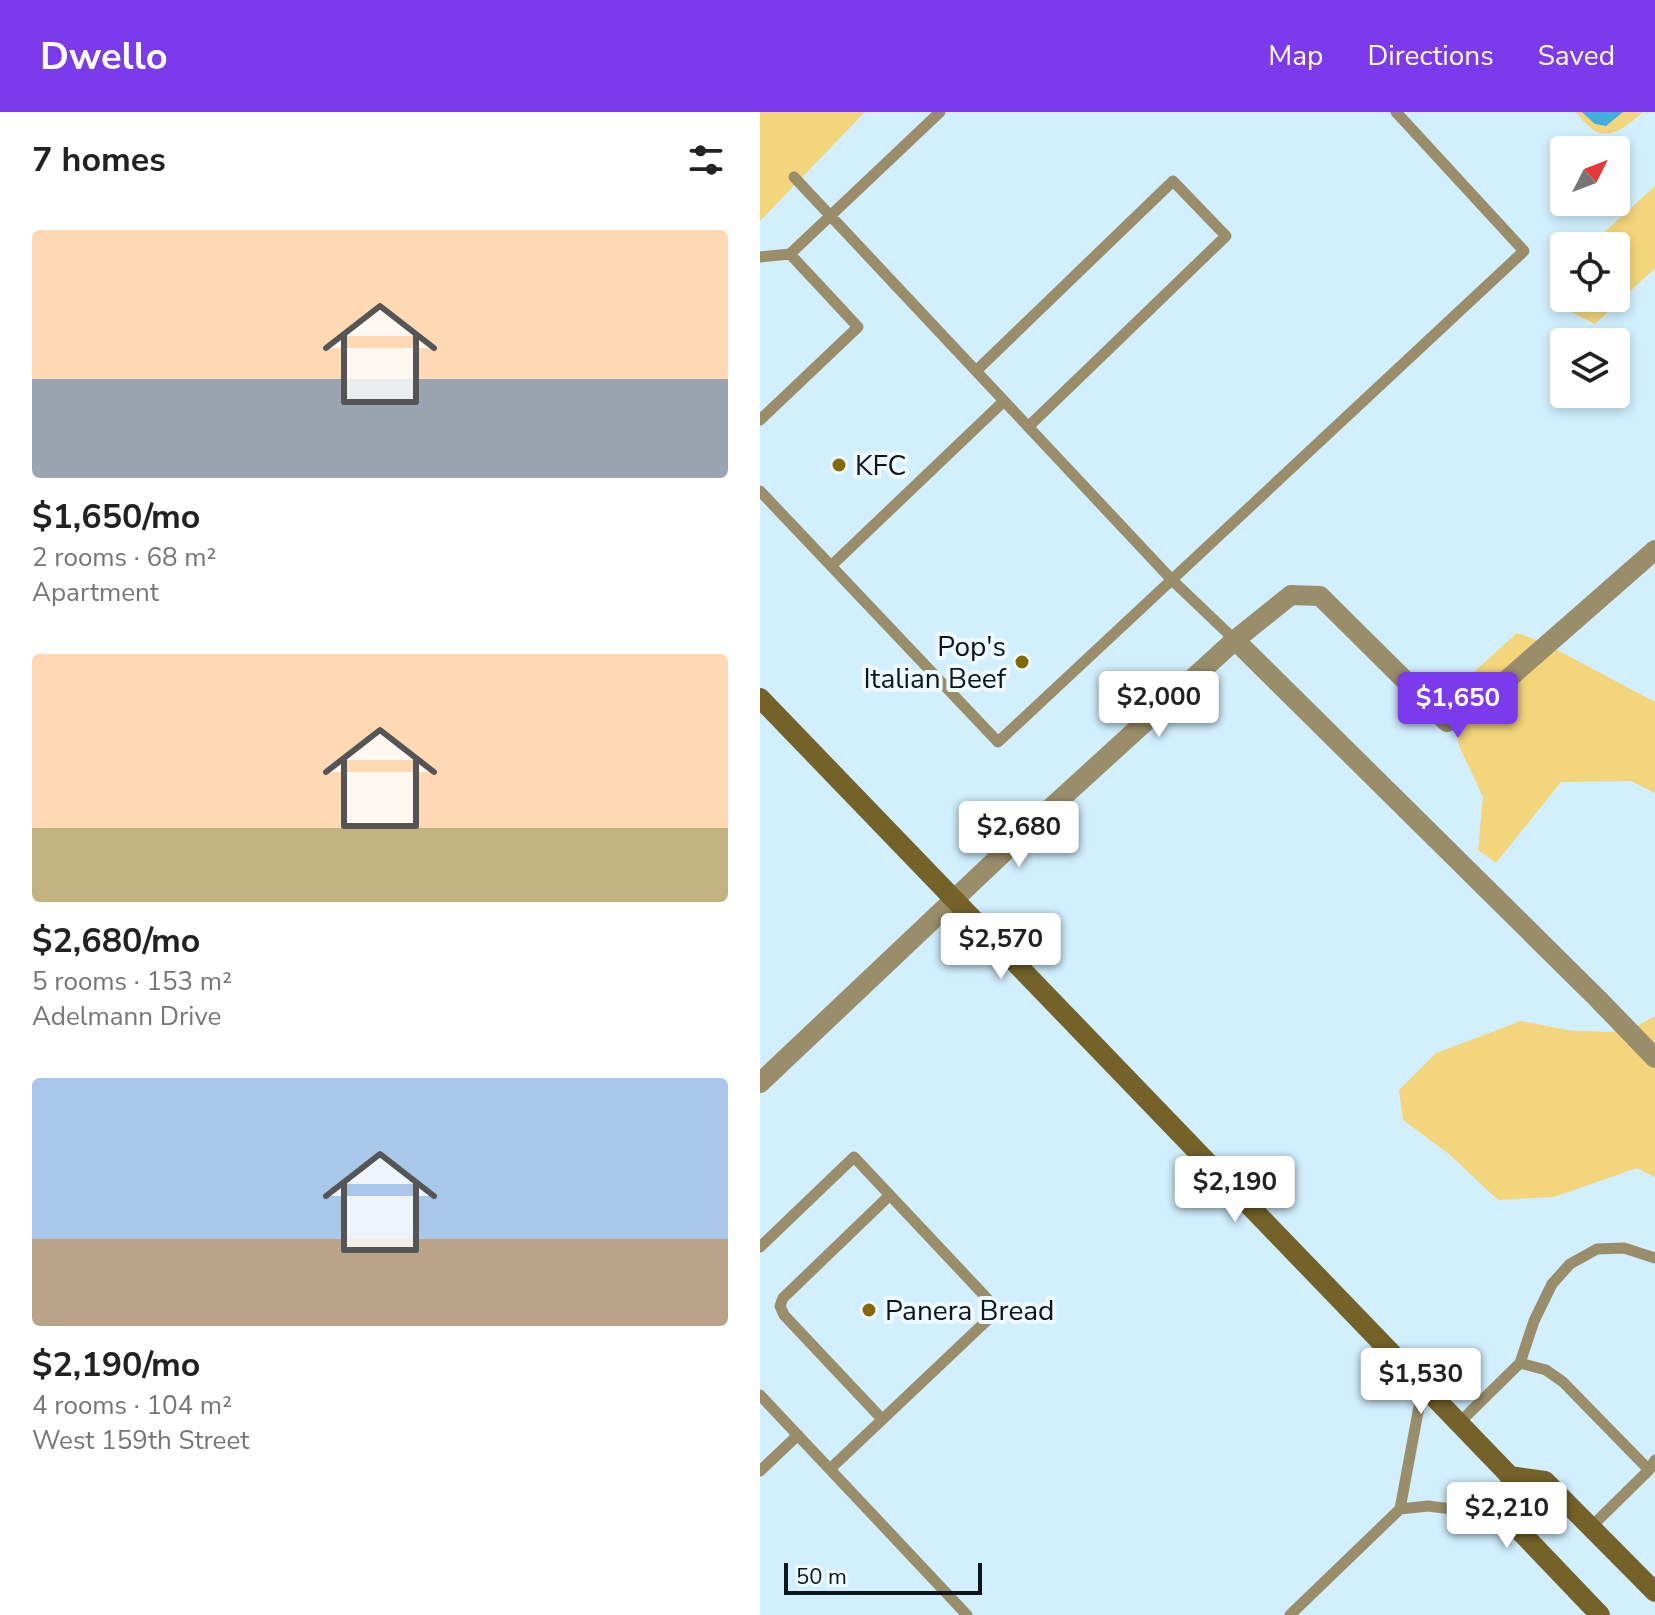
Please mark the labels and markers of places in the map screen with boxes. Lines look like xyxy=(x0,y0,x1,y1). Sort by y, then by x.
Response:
place label: KFC xyxy=(855,447,906,485)
marker: KFC xyxy=(830,456,848,474)
place label: Pop's Italian Beef xyxy=(863,628,1007,698)
marker: Pop's Italian Beef xyxy=(1013,653,1031,671)
pin: $2,000 xyxy=(1094,671,1224,739)
pin: $1,650 xyxy=(1393,672,1523,740)
pin: $2,680 xyxy=(954,801,1084,869)
pin: $2,570 xyxy=(936,913,1066,981)
pin: $2,190 xyxy=(1170,1156,1300,1224)
place label: Panera Bread xyxy=(885,1292,1054,1330)
marker: Panera Bread xyxy=(860,1301,878,1319)
pin: $1,530 xyxy=(1356,1348,1486,1416)
pin: $2,210 xyxy=(1442,1482,1572,1550)

